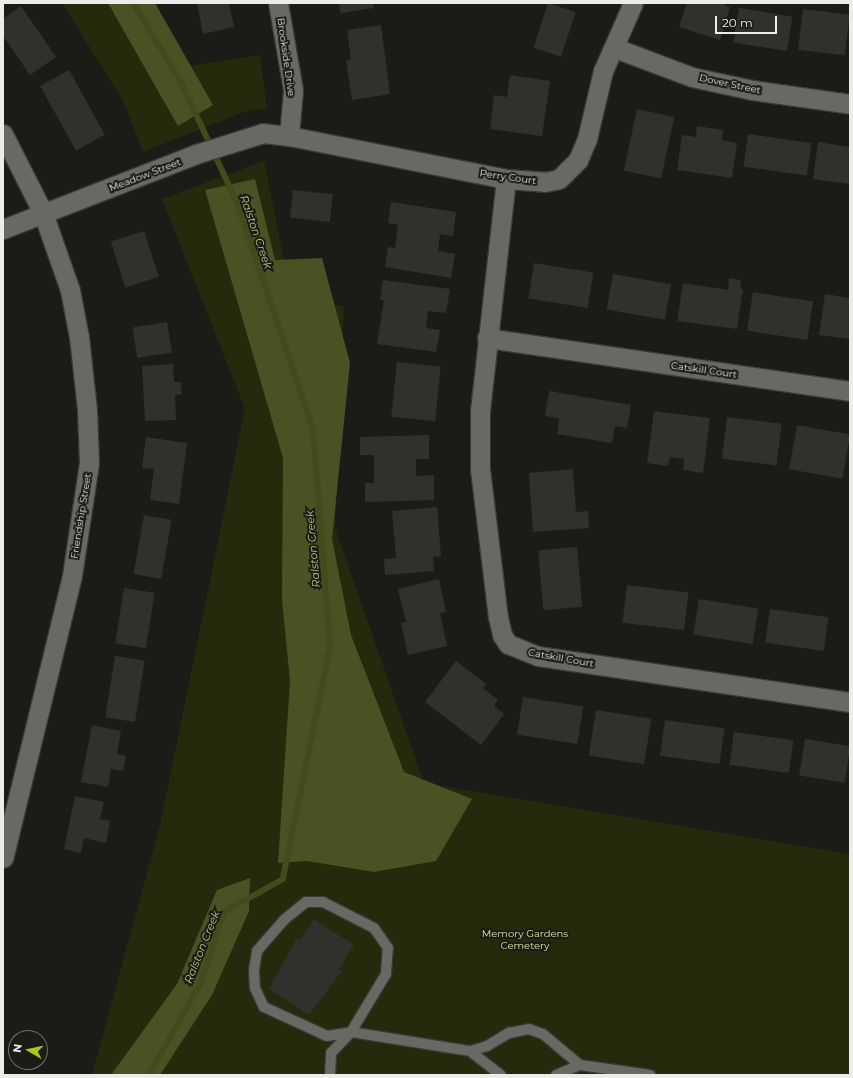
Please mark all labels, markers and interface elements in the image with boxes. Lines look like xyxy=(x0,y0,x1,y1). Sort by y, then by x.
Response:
scale bar xyxy=(717,8,779,34)
text: 20 m xyxy=(722,15,753,30)
street label: Brookside Drive xyxy=(275,17,297,97)
street label: Dover Street xyxy=(698,72,762,96)
street label: Meadow Street xyxy=(107,156,183,194)
street label: Perry Court xyxy=(479,167,537,187)
water label: Ralston Creek xyxy=(237,193,275,271)
street label: Catskill Court xyxy=(670,359,738,381)
street label: Friendship Street xyxy=(68,472,94,560)
water label: Ralston Creek xyxy=(303,510,323,588)
street label: Catskill Court xyxy=(527,646,595,670)
water label: Ralston Creek xyxy=(181,909,223,985)
park label: Memory Gardens Cemetery xyxy=(482,927,568,950)
north arrow xyxy=(8,1030,48,1070)
text: N xyxy=(10,1043,25,1054)

